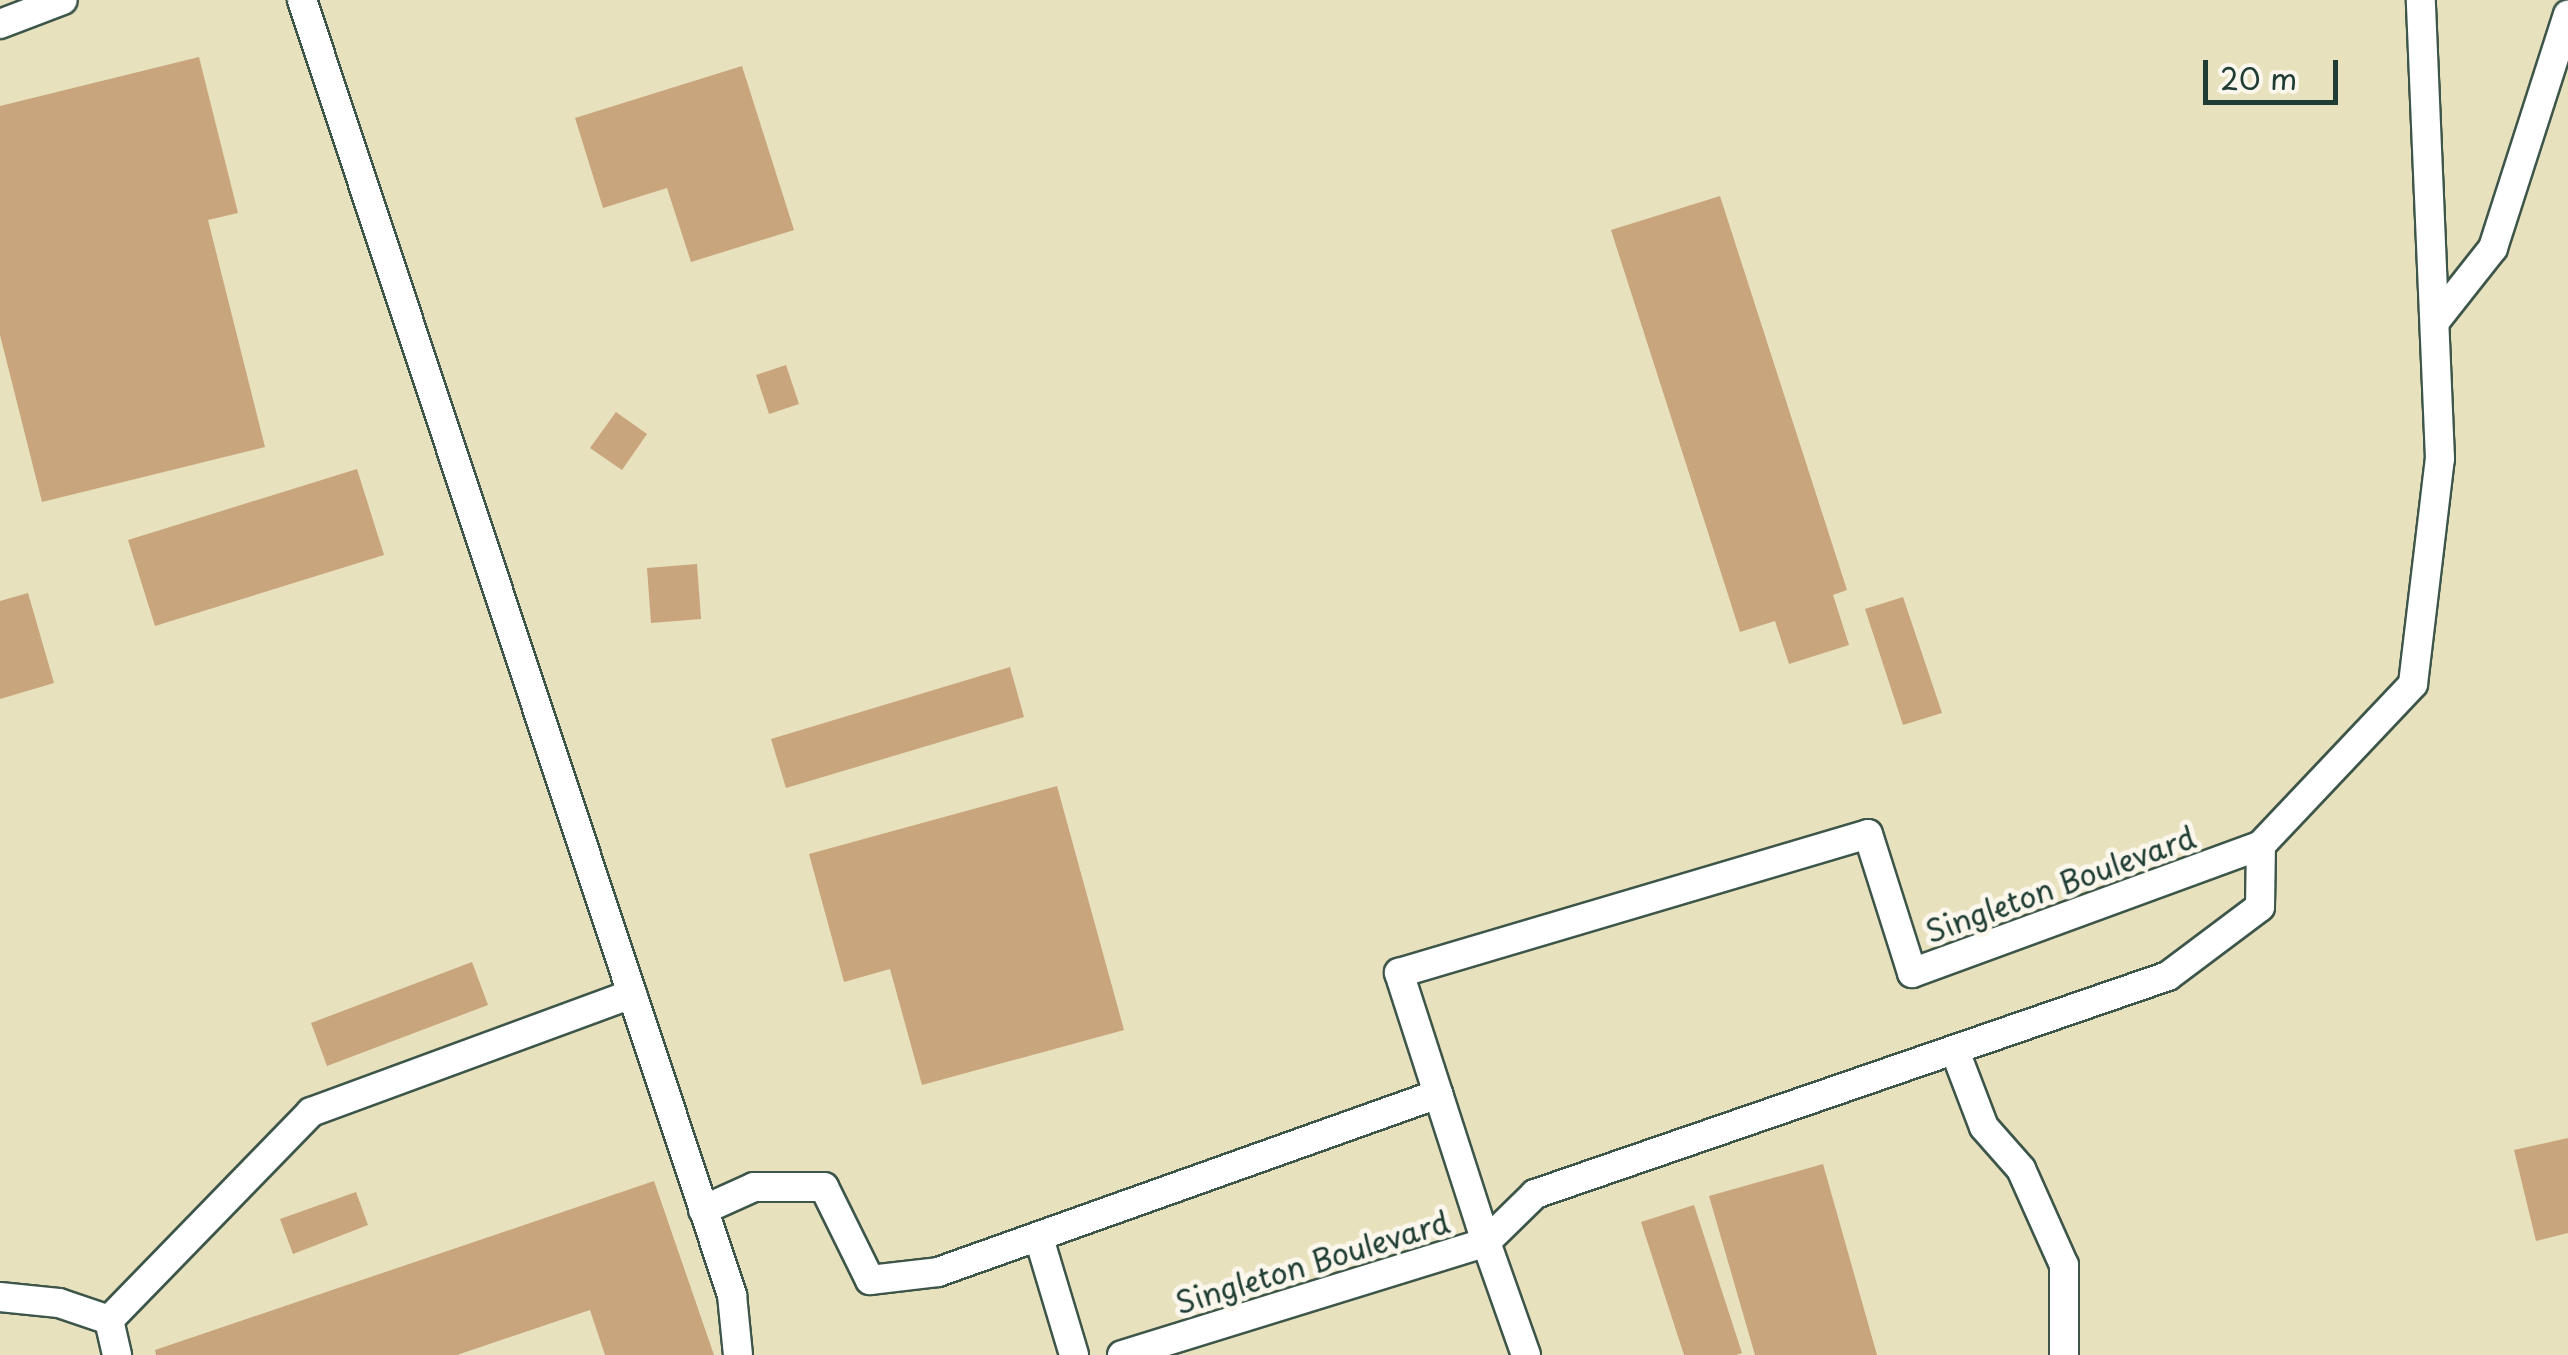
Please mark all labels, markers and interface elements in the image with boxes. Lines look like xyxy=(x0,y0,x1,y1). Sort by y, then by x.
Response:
scale bar xyxy=(2208,40,2343,102)
text: 20 m xyxy=(2220,55,2297,100)
street label: Singleton Boulevard xyxy=(1920,818,2200,950)
street label: Singleton Boulevard xyxy=(1170,1203,1454,1321)

